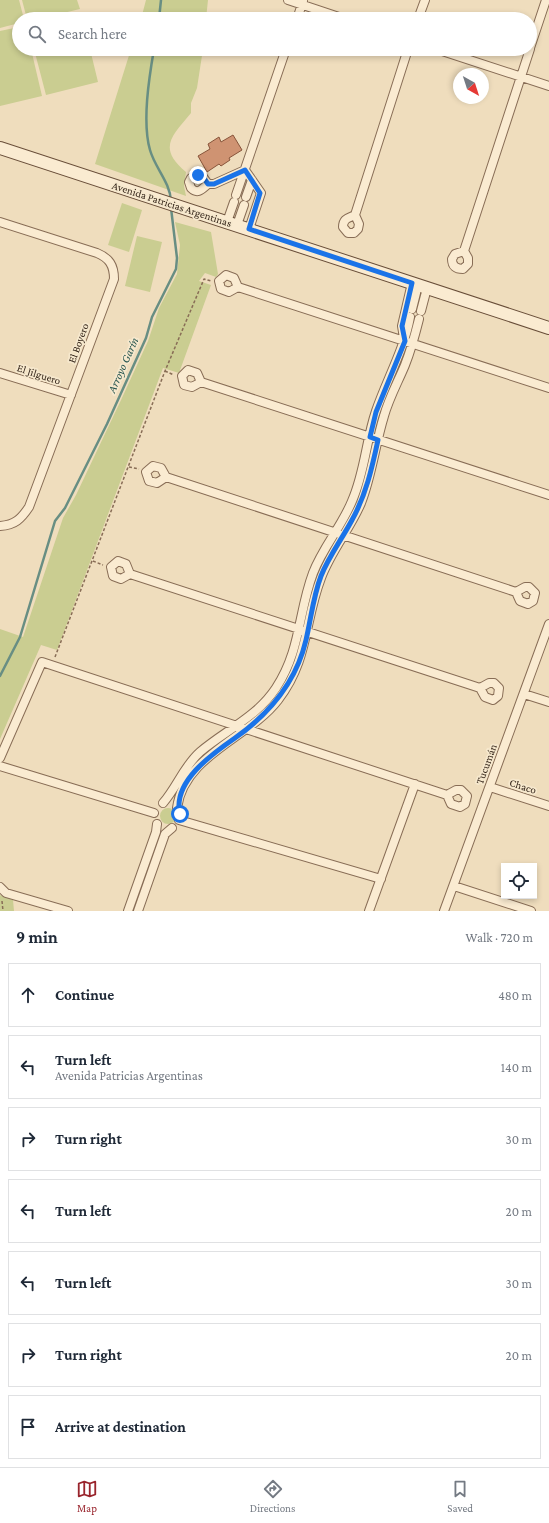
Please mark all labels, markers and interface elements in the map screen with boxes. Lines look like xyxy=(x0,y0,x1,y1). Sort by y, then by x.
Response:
search box xyxy=(12,12,537,56)
icon: search xyxy=(26,23,48,45)
text: Search here xyxy=(58,26,127,42)
north arrow xyxy=(453,68,489,104)
route end xyxy=(189,166,207,184)
street label: Avenida Patricias Argentinas xyxy=(110,179,233,230)
street label: El Boyero xyxy=(65,321,92,365)
water label: Arroyo Garín xyxy=(104,335,141,396)
street label: El Jilguero xyxy=(15,361,63,388)
street label: Tucumán xyxy=(473,742,499,786)
street label: Chaco xyxy=(508,776,538,796)
route start xyxy=(171,805,189,823)
map controls xyxy=(501,863,537,899)
button: locate xyxy=(501,863,537,899)
text: 9 min xyxy=(16,928,58,947)
text: Walk · 720 m xyxy=(466,930,533,945)
icon: ahead xyxy=(17,984,39,1006)
text: Continue xyxy=(55,987,114,1003)
text: 480 m xyxy=(498,988,532,1003)
text: Turn left xyxy=(55,1052,111,1068)
icon: left xyxy=(17,1056,39,1078)
text: 140 m xyxy=(501,1060,532,1075)
text: Avenida Patricias Argentinas xyxy=(55,1068,203,1083)
icon: right xyxy=(17,1128,39,1150)
text: Turn right xyxy=(55,1131,122,1147)
text: 30 m xyxy=(506,1132,532,1147)
icon: left xyxy=(17,1200,39,1222)
text: Turn left xyxy=(55,1203,111,1219)
text: 20 m xyxy=(506,1204,532,1219)
icon: left xyxy=(17,1272,39,1294)
text: Turn left xyxy=(55,1275,111,1291)
text: 30 m xyxy=(506,1276,532,1291)
icon: right xyxy=(17,1344,39,1366)
text: Turn right xyxy=(55,1347,122,1363)
text: 20 m xyxy=(506,1348,532,1363)
icon: arrive xyxy=(17,1416,39,1438)
text: Arrive at destination xyxy=(55,1419,186,1435)
tab: Map xyxy=(76,1478,98,1514)
tab: Directions xyxy=(250,1478,295,1514)
tab: Saved xyxy=(447,1478,473,1514)

